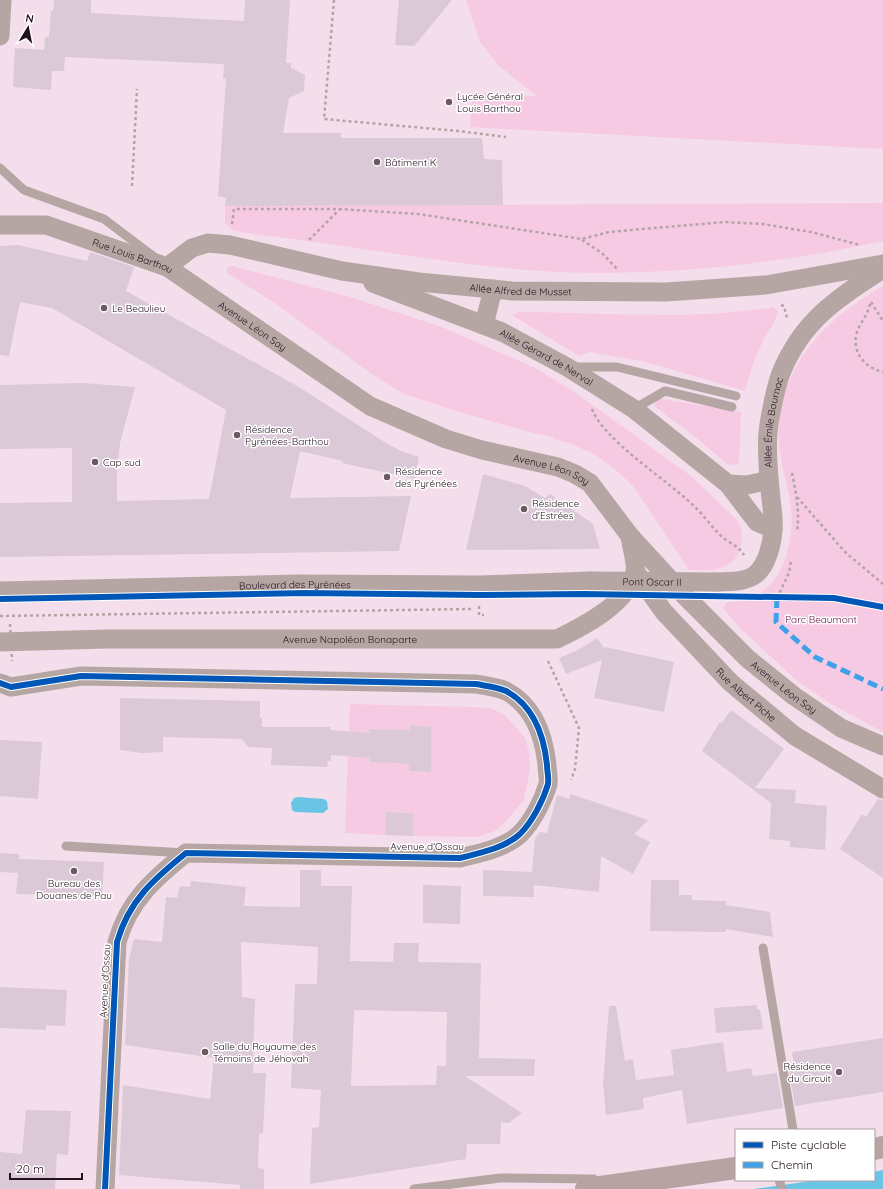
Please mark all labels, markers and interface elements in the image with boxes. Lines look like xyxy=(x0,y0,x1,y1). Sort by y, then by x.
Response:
north arrow xyxy=(8,8,48,48)
text: N xyxy=(25,11,35,26)
place label: Lycée Général Louis Barthou xyxy=(457,90,523,115)
marker: Lycée Général Louis Barthou xyxy=(444,97,454,107)
place label: Bâtiment K xyxy=(385,156,437,169)
marker: Bâtiment K xyxy=(372,157,382,167)
street label: Rue Louis Barthou xyxy=(91,235,176,276)
street label: Allée Alfred de Musset xyxy=(469,280,572,298)
street label: Avenue Léon Say xyxy=(216,298,289,354)
place label: Le Beaulieu xyxy=(112,302,165,315)
marker: Le Beaulieu xyxy=(99,303,109,313)
street label: Allée Gérard de Nerval xyxy=(497,325,596,388)
street label: Allée Émile Bournac xyxy=(761,375,786,468)
place label: Résidence Pyrénées-Barthou xyxy=(245,423,329,448)
marker: Résidence Pyrénées-Barthou xyxy=(232,430,242,440)
street label: Avenue Léon Say xyxy=(512,451,592,488)
place label: Cap sud xyxy=(103,456,141,469)
marker: Cap sud xyxy=(90,457,100,467)
place label: Résidence des Pyrénées xyxy=(395,465,457,490)
marker: Résidence des Pyrénées xyxy=(382,472,392,482)
place label: Résidence d'Estrées xyxy=(532,497,580,522)
marker: Résidence d'Estrées xyxy=(519,504,529,514)
street label: Pont Oscar II xyxy=(622,575,682,588)
street label: Boulevard des Pyrénées xyxy=(239,577,351,592)
park label: Parc Beaumont xyxy=(785,613,857,626)
street label: Avenue Napoléon Bonaparte xyxy=(283,633,417,646)
street label: Avenue Léon Say xyxy=(748,658,820,716)
street label: Rue Albert Piche xyxy=(713,665,779,725)
street label: Avenue d'Ossau xyxy=(390,840,464,853)
marker: Bureau des Douanes de Pau xyxy=(69,866,79,876)
place label: Bureau des Douanes de Pau xyxy=(36,877,112,902)
street label: Avenue d'Ossau xyxy=(97,944,113,1018)
place label: Salle du Royaume des Témoins de Jéhovah xyxy=(213,1040,316,1065)
marker: Salle du Royaume des Témoins de Jéhovah xyxy=(200,1047,210,1057)
place label: Résidence du Circuit xyxy=(784,1060,832,1085)
marker: Résidence du Circuit xyxy=(834,1067,844,1077)
legend xyxy=(735,1129,875,1181)
text: Piste cyclable xyxy=(771,1137,847,1152)
scale bar xyxy=(10,1155,82,1181)
text: Chemin xyxy=(771,1157,813,1172)
text: 20 m xyxy=(16,1161,44,1176)

